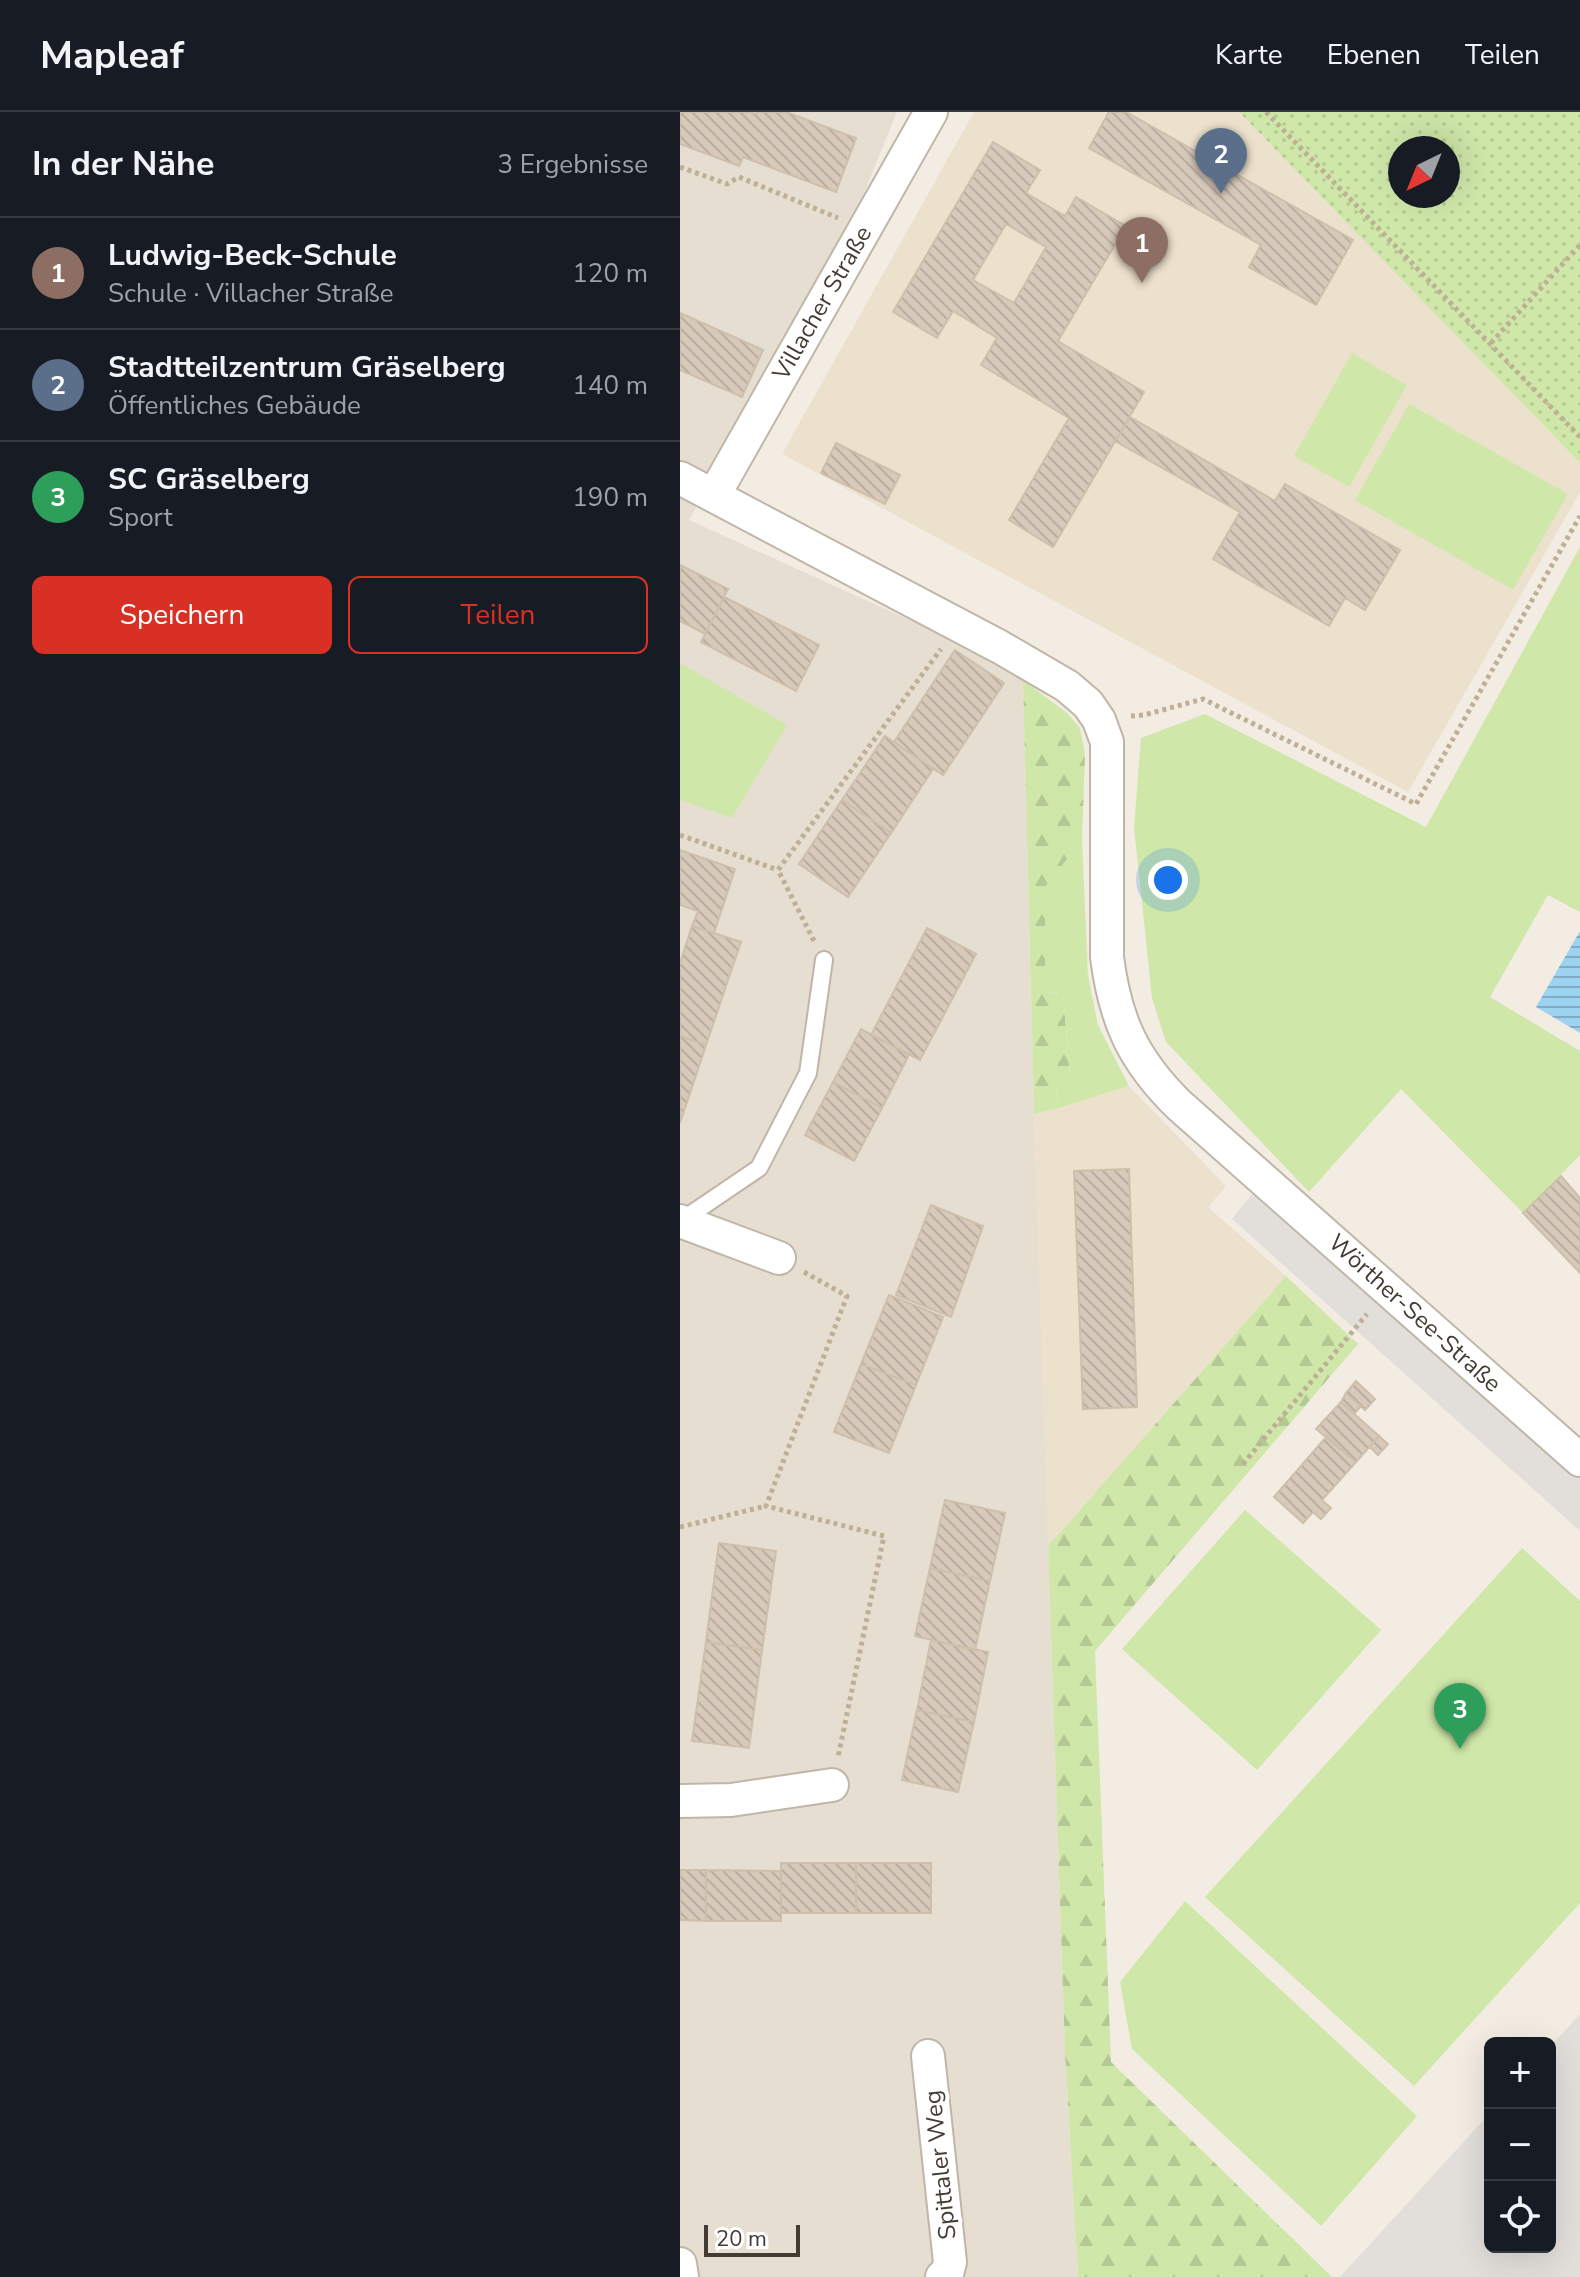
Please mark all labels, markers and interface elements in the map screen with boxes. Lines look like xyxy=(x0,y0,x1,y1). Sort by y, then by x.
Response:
text: Mapleaf xyxy=(40,30,184,81)
text: Karte xyxy=(1215,36,1283,74)
text: Ebenen xyxy=(1327,36,1421,74)
text: Teilen xyxy=(1465,36,1540,74)
pin: 2 xyxy=(1195,128,1247,194)
north arrow xyxy=(1388,136,1460,208)
text: In der Nähe xyxy=(32,141,214,187)
text: 3 Ergebnisse xyxy=(498,147,648,182)
pin: 1 xyxy=(1116,217,1168,283)
street label: Villacher Straße xyxy=(764,220,879,387)
text: Ludwig-Beck-Schule xyxy=(108,235,397,276)
text: 1 xyxy=(50,256,66,291)
text: 120 m xyxy=(572,256,648,291)
text: Schule · Villacher Straße xyxy=(108,276,394,311)
text: Stadtteilzentrum Gräselberg xyxy=(108,347,506,388)
text: 2 xyxy=(50,368,66,403)
text: 140 m xyxy=(572,368,648,403)
text: Öffentliches Gebäude xyxy=(108,388,361,423)
text: SC Gräselberg xyxy=(108,459,310,500)
text: 3 xyxy=(50,480,66,515)
text: 190 m xyxy=(572,480,648,515)
text: Sport xyxy=(108,500,173,535)
button: Speichern xyxy=(32,576,332,654)
button: Teilen xyxy=(348,576,648,654)
your location xyxy=(1148,860,1188,900)
street label: Wörther-See-Straße xyxy=(1322,1227,1508,1399)
pin: 3 xyxy=(1434,1683,1486,1749)
map controls xyxy=(1484,2037,1556,2253)
button: + xyxy=(1484,2037,1556,2109)
street label: Spittaler Weg xyxy=(916,2089,964,2241)
button: − xyxy=(1484,2109,1556,2181)
button: locate xyxy=(1484,2181,1556,2253)
scale bar xyxy=(704,2221,800,2257)
text: 20 m xyxy=(716,2224,767,2254)

